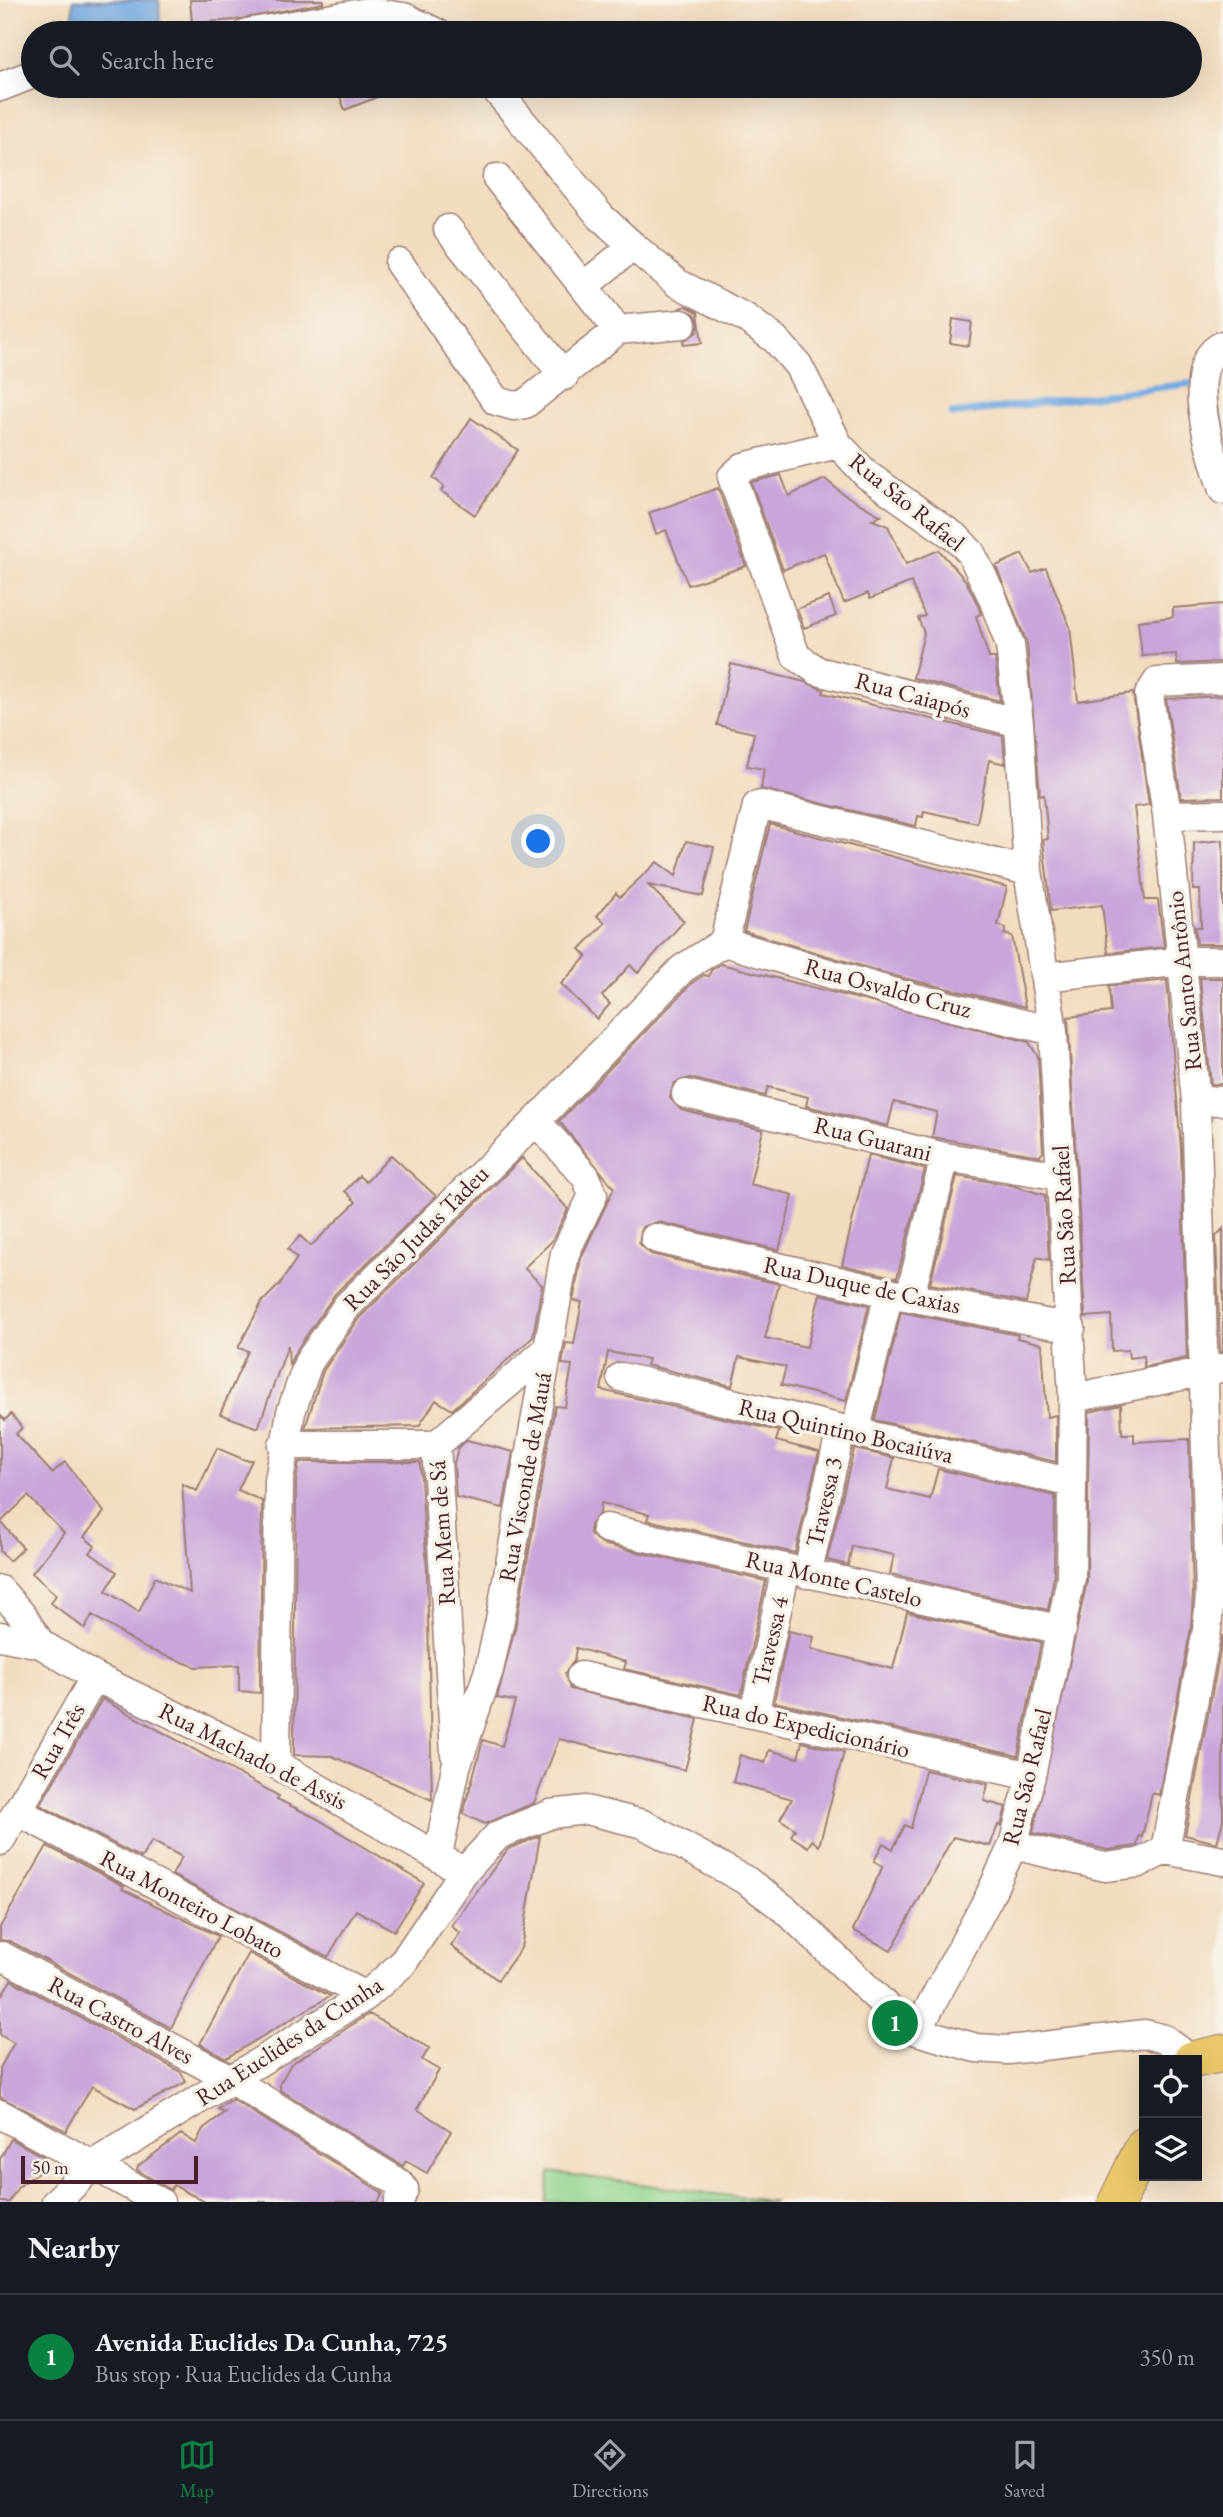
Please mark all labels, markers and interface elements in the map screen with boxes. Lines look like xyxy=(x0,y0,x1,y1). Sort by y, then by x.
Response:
search box xyxy=(21,21,1202,98)
icon: search xyxy=(45,41,83,79)
text: Search here xyxy=(101,43,214,77)
street label: Rua São Rafael xyxy=(843,446,972,558)
street label: Rua Caiapós xyxy=(852,664,974,725)
your location xyxy=(521,824,555,858)
street label: Rua Santo Antônio xyxy=(1159,889,1208,1073)
street label: Rua Osvaldo Cruz xyxy=(801,950,975,1025)
street label: Rua Guarani xyxy=(811,1109,935,1168)
street label: Rua São Rafael xyxy=(1044,1144,1083,1286)
street label: Rua São Judas Tadeu xyxy=(336,1158,495,1317)
street label: Rua Duque de Caxias xyxy=(761,1248,963,1321)
street label: Rua Visconde de Mauá xyxy=(491,1369,558,1584)
street label: Rua Quintino Bocaiúva xyxy=(736,1391,957,1470)
street label: Travessa 3 xyxy=(798,1454,849,1550)
street label: Rua Mem de Sá xyxy=(421,1459,462,1607)
street label: Rua Monte Castelo xyxy=(743,1543,926,1614)
street label: Travessa 4 xyxy=(744,1592,795,1689)
street label: Rua do Expedicionário xyxy=(699,1687,913,1764)
street label: Rua Machado de Assis xyxy=(154,1695,353,1816)
street label: Rua Três xyxy=(23,1697,92,1784)
street label: Rua São Rafael xyxy=(995,1705,1059,1849)
street label: Rua Monteiro Lobato xyxy=(95,1842,290,1965)
street label: Rua Castro Alves xyxy=(43,1968,199,2071)
street label: Rua Euclides da Cunha xyxy=(189,1968,388,2113)
pin: 1 xyxy=(872,1997,918,2049)
map controls xyxy=(1139,2055,1202,2181)
button: locate xyxy=(1139,2055,1202,2118)
button: layers xyxy=(1139,2118,1202,2181)
scale bar xyxy=(21,2153,198,2185)
text: 50 m xyxy=(32,2155,69,2180)
text: Nearby xyxy=(28,2228,120,2267)
text: Avenida Euclides Da Cunha, 725 xyxy=(95,2325,449,2359)
text: 1 xyxy=(45,2342,57,2372)
text: 350 m xyxy=(1139,2342,1195,2372)
text: Bus stop · Rua Euclides da Cunha xyxy=(95,2359,392,2389)
tab: Map xyxy=(178,2436,216,2503)
tab: Directions xyxy=(572,2436,648,2503)
tab: Saved xyxy=(1004,2436,1045,2503)

